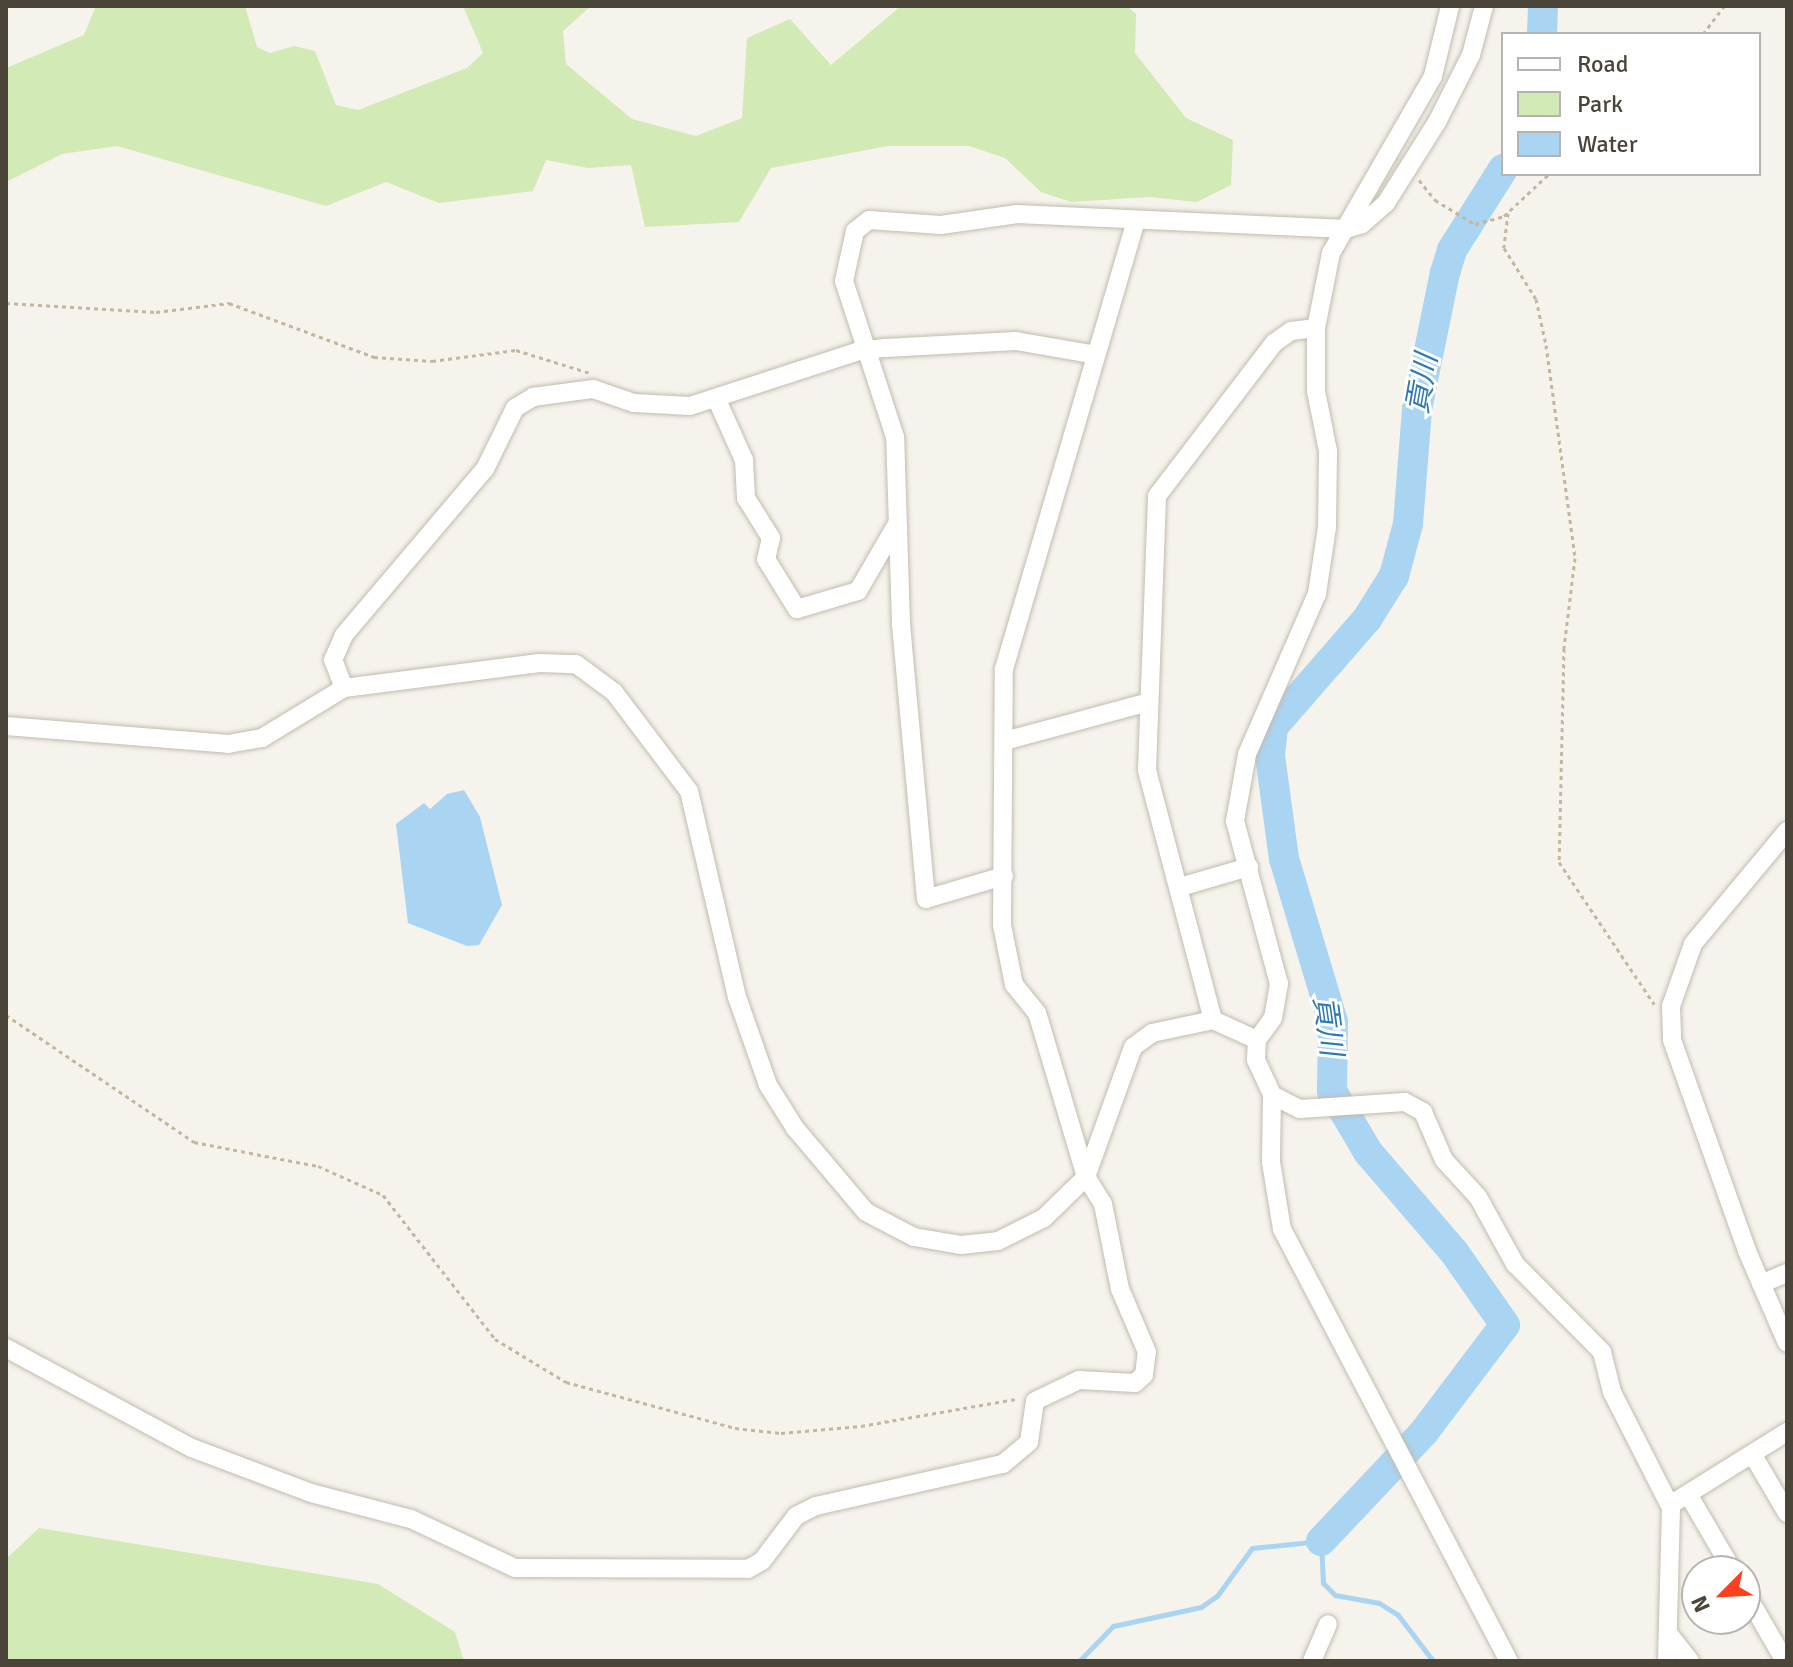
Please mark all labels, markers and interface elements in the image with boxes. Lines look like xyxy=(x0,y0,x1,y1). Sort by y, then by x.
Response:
legend xyxy=(1501,32,1761,176)
text: Road xyxy=(1577,49,1628,79)
text: Park xyxy=(1577,89,1623,119)
text: Water xyxy=(1577,129,1637,159)
water label: 貢川 xyxy=(1400,351,1446,417)
water label: 貢川 xyxy=(1305,994,1349,1058)
north arrow xyxy=(1681,1555,1761,1635)
text: N xyxy=(1685,1592,1716,1617)

